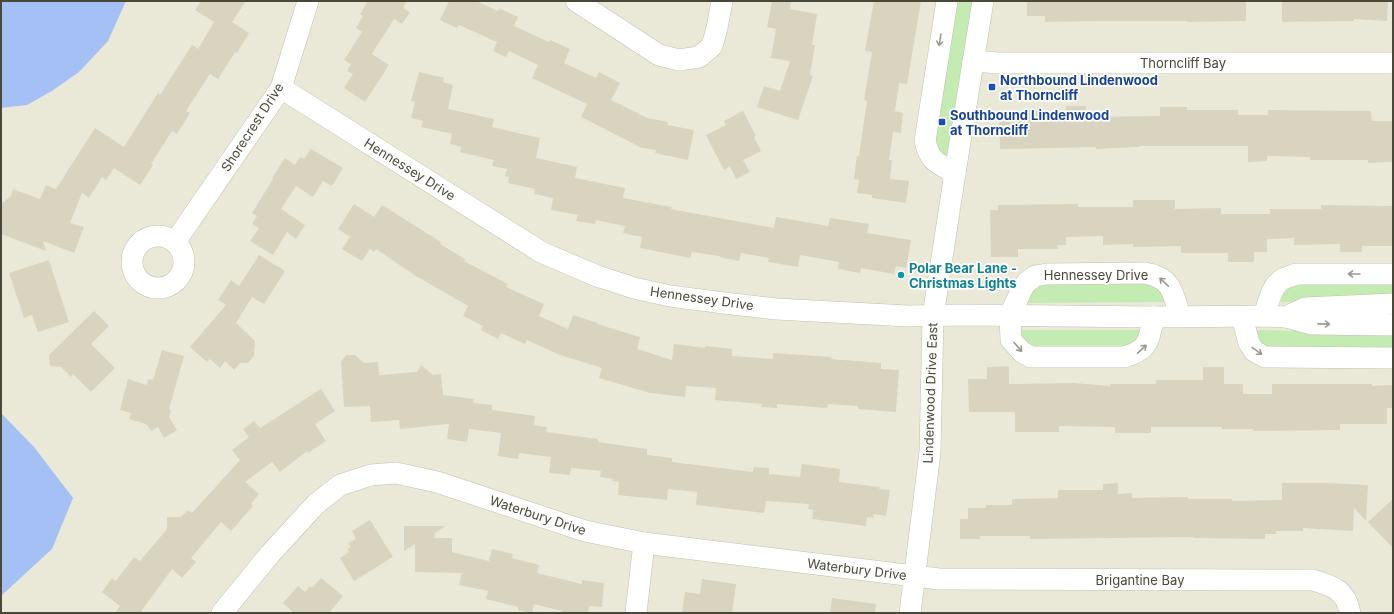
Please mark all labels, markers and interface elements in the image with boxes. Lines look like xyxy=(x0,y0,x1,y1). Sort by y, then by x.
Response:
one-way arrow xyxy=(936,33,944,46)
street label: Thorncliff Bay xyxy=(1140,55,1226,71)
place label: Northbound Lindenwood at Thorncliff xyxy=(1000,72,1158,103)
street label: Shorecrest Drive xyxy=(217,80,287,174)
marker: Northbound Lindenwood at Thorncliff xyxy=(987,82,997,92)
place label: Southbound Lindenwood at Thorncliff xyxy=(950,107,1109,138)
marker: Southbound Lindenwood at Thorncliff xyxy=(937,117,947,127)
street label: Hennessey Drive xyxy=(361,135,459,203)
place label: Polar Bear Lane - Christmas Lights xyxy=(909,260,1017,291)
street label: Hennessey Drive xyxy=(1044,267,1148,283)
marker: Polar Bear Lane - Christmas Lights xyxy=(896,270,906,280)
one-way arrow xyxy=(1348,270,1361,278)
one-way arrow xyxy=(1159,277,1169,286)
street label: Hennessey Drive xyxy=(649,283,755,313)
one-way arrow xyxy=(1317,320,1330,328)
street label: Lindenwood Drive East xyxy=(920,322,940,464)
one-way arrow xyxy=(1013,342,1022,352)
one-way arrow xyxy=(1137,344,1147,353)
one-way arrow xyxy=(1252,347,1263,356)
street label: Waterbury Drive xyxy=(488,492,588,538)
street label: Waterbury Drive xyxy=(806,555,908,583)
street label: Brigantine Bay xyxy=(1096,572,1184,588)

